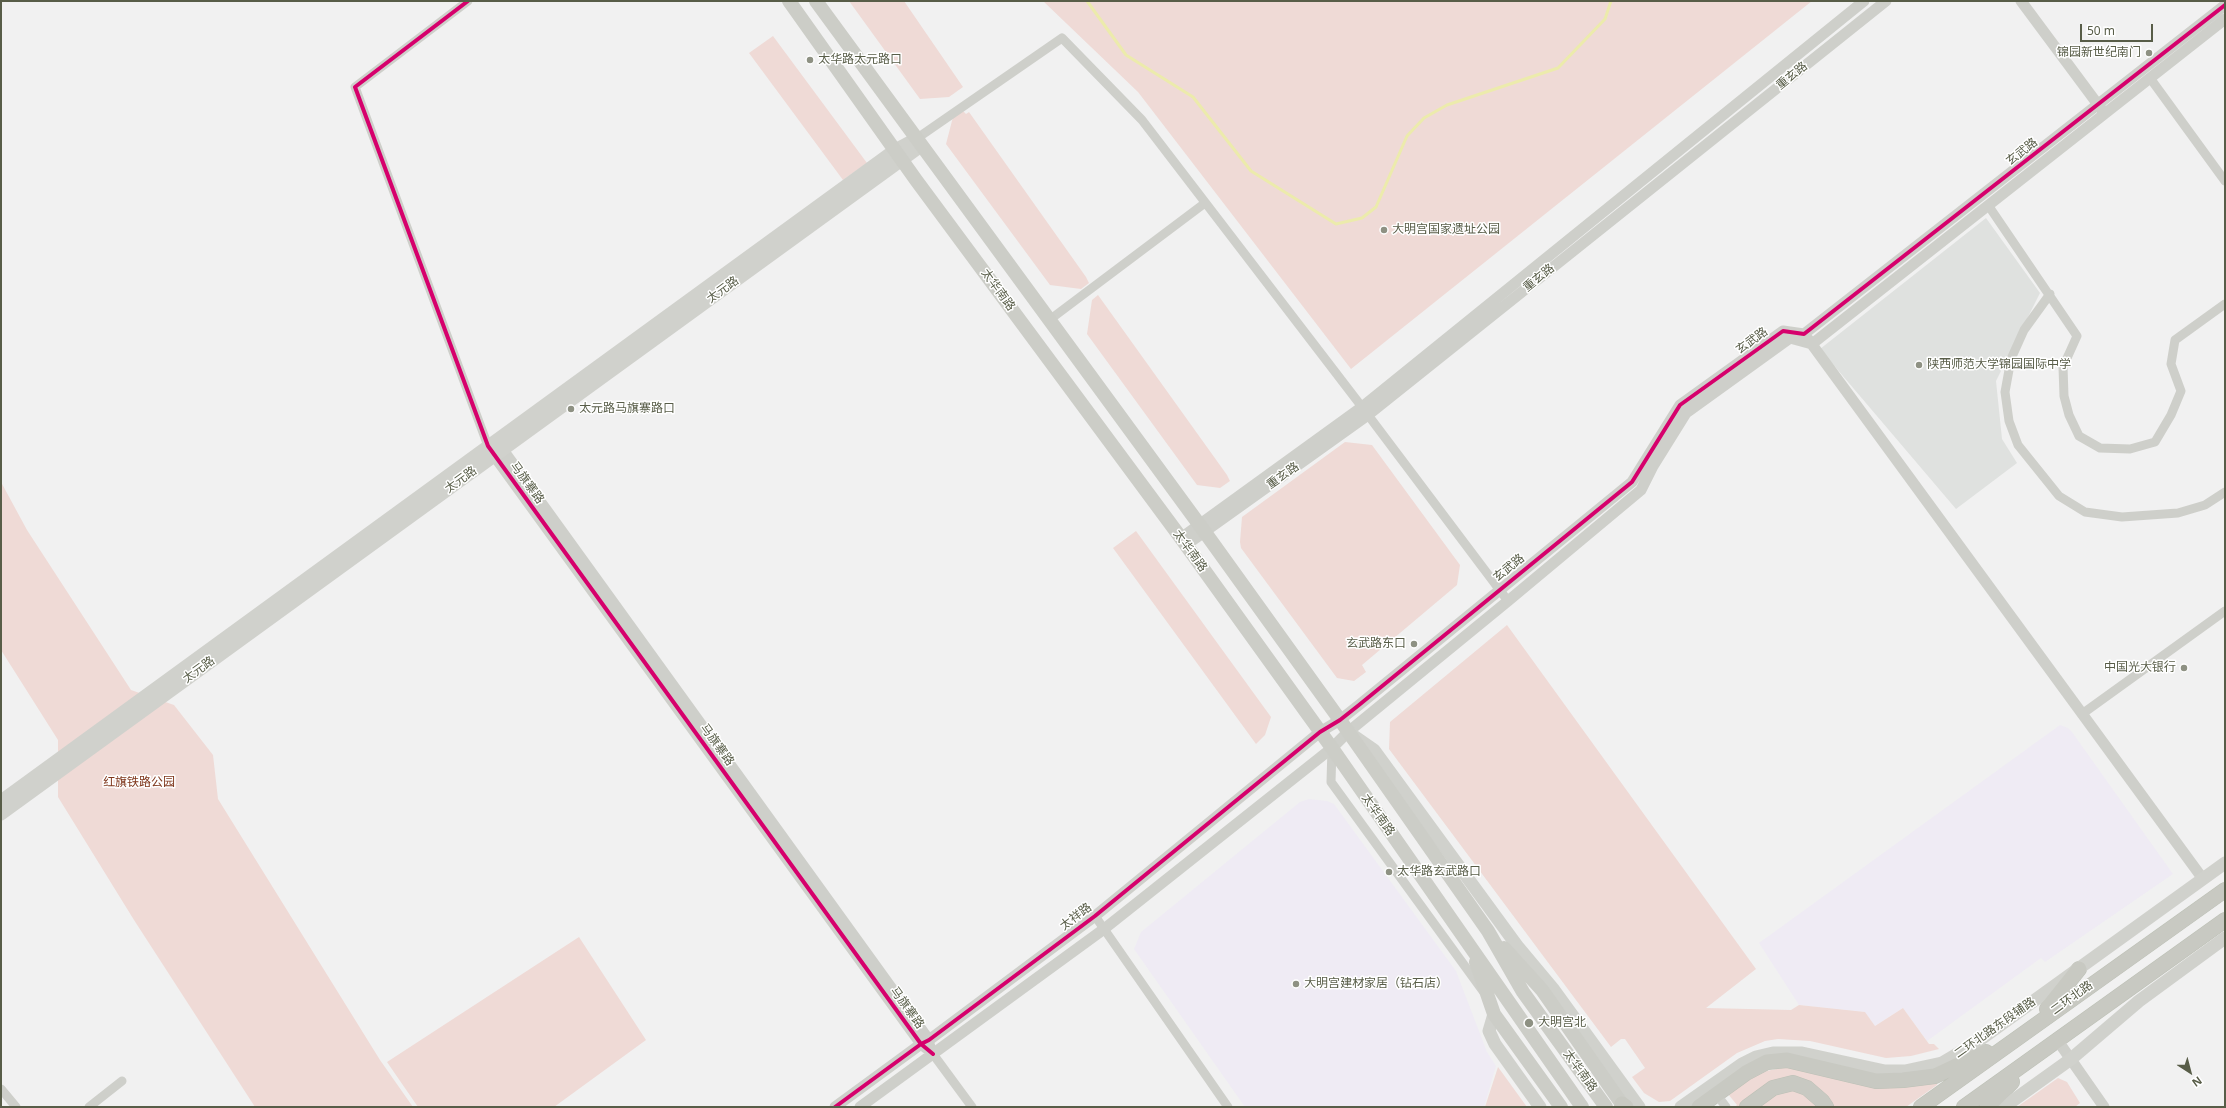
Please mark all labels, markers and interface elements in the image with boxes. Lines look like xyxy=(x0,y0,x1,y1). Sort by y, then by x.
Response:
scale bar xyxy=(2082,16,2155,42)
text: 50 m xyxy=(2087,22,2115,39)
place label: 锦园新世纪南门 xyxy=(2057,46,2141,60)
marker: 锦园新世纪南门 xyxy=(2144,48,2154,58)
place label: 太华路太元路口 xyxy=(818,53,902,67)
marker: 太华路太元路口 xyxy=(805,55,815,65)
street label: 重玄路 xyxy=(1773,59,1811,93)
street label: 玄武路 xyxy=(2003,135,2041,169)
place label: 大明宫国家遗址公园 xyxy=(1392,223,1500,237)
marker: 大明宫国家遗址公园 xyxy=(1379,225,1389,235)
street label: 重玄路 xyxy=(1520,261,1558,295)
street label: 太华南路 xyxy=(978,266,1018,314)
street label: 太元路 xyxy=(704,274,742,306)
street label: 玄武路 xyxy=(1733,325,1771,357)
place label: 陕西师范大学锦园国际中学 xyxy=(1927,358,2071,372)
marker: 陕西师范大学锦园国际中学 xyxy=(1914,360,1924,370)
place label: 太元路马旗寨路口 xyxy=(579,402,675,416)
marker: 太元路马旗寨路口 xyxy=(566,404,576,414)
street label: 马旗寨路 xyxy=(507,459,547,507)
street label: 重玄路 xyxy=(1264,460,1302,492)
street label: 太元路 xyxy=(442,464,480,496)
street label: 太华南路 xyxy=(1170,527,1210,575)
street label: 玄武路 xyxy=(1490,551,1528,585)
place label: 玄武路东口 xyxy=(1346,637,1406,651)
marker: 玄武路东口 xyxy=(1409,639,1419,649)
street label: 太元路 xyxy=(180,654,218,686)
place label: 中国光大银行 xyxy=(2104,661,2176,675)
marker: 中国光大银行 xyxy=(2179,663,2189,673)
street label: 马旗寨路 xyxy=(697,721,737,769)
park label: 红旗铁路公园 xyxy=(103,776,175,790)
street label: 太华南路 xyxy=(1358,791,1398,839)
place label: 太华路玄武路口 xyxy=(1397,865,1481,879)
marker: 太华路玄武路口 xyxy=(1384,867,1394,877)
street label: 太祥路 xyxy=(1057,900,1095,934)
place label: 大明宫建材家居（钻石店） xyxy=(1304,977,1448,991)
street label: 二环北路 xyxy=(2048,978,2096,1018)
marker: 大明宫建材家居（钻石店） xyxy=(1291,979,1301,989)
street label: 马旗寨路 xyxy=(887,984,927,1032)
street label: 二环北路东段辅路 xyxy=(1952,995,2038,1061)
place label: 大明宫北 xyxy=(1538,1016,1586,1030)
marker: 大明宫北 xyxy=(1523,1017,1535,1029)
street label: 太华南路 xyxy=(1560,1047,1600,1095)
north arrow xyxy=(2170,1052,2210,1092)
text: N xyxy=(2189,1073,2205,1091)

